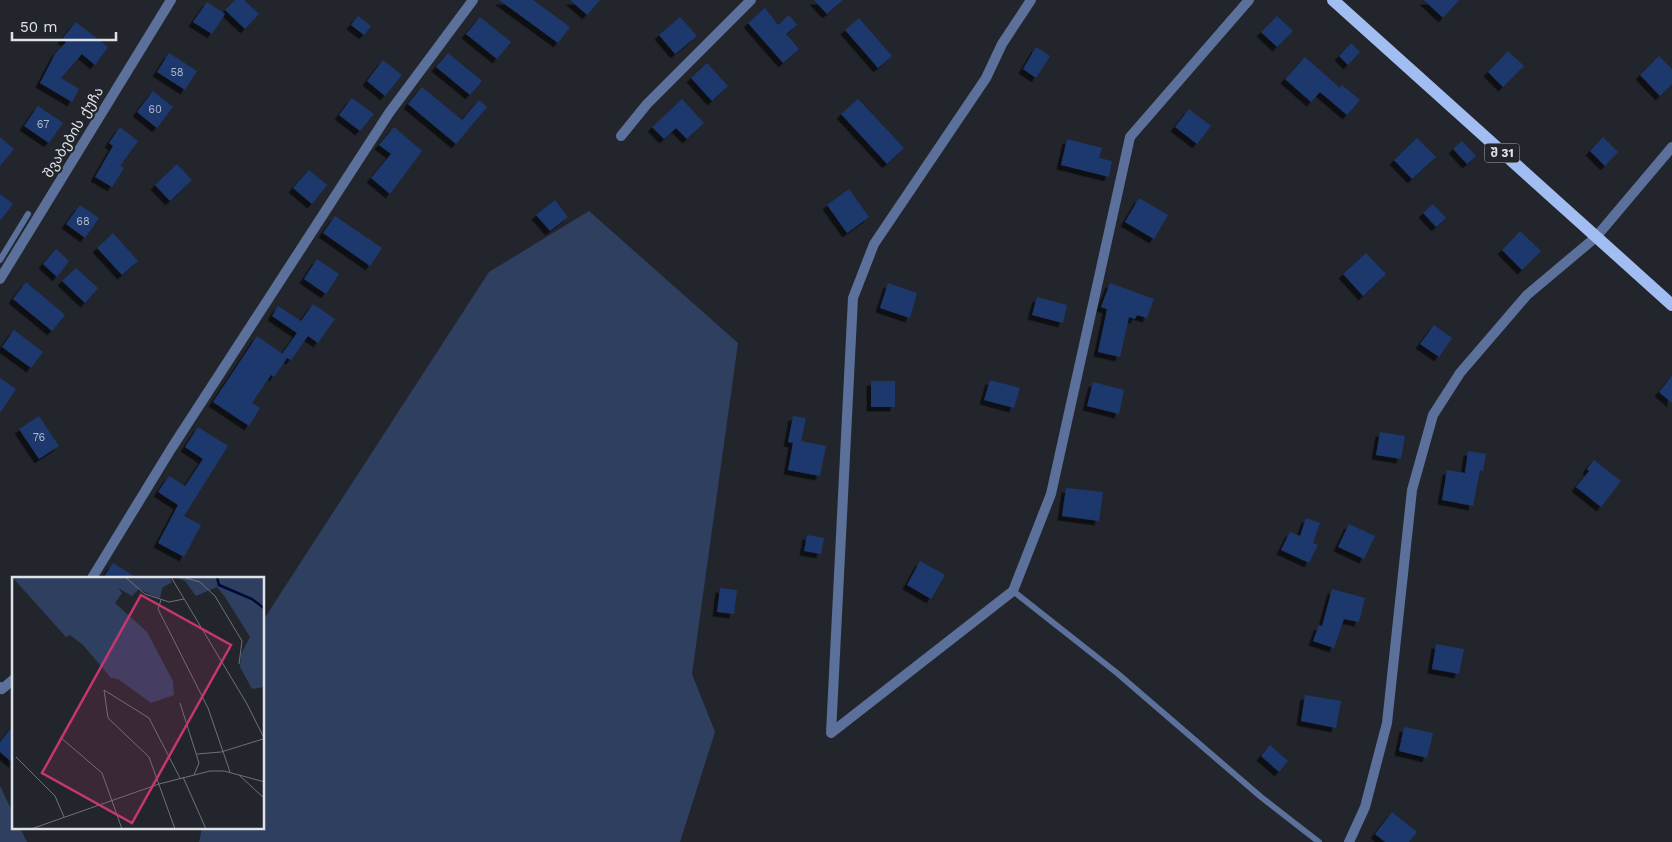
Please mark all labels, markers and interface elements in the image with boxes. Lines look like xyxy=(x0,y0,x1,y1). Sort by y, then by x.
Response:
scale bar xyxy=(12,10,116,42)
text: 50 m xyxy=(20,18,57,36)
house number: 58 xyxy=(170,66,184,79)
street label: შვაბების ქუჩა xyxy=(40,84,107,181)
house number: 60 xyxy=(148,103,162,116)
house number: 67 xyxy=(37,118,49,131)
road number: შ 31 xyxy=(1484,144,1520,162)
house number: 68 xyxy=(76,215,90,228)
house number: 76 xyxy=(33,431,46,444)
inset map xyxy=(12,577,265,830)

